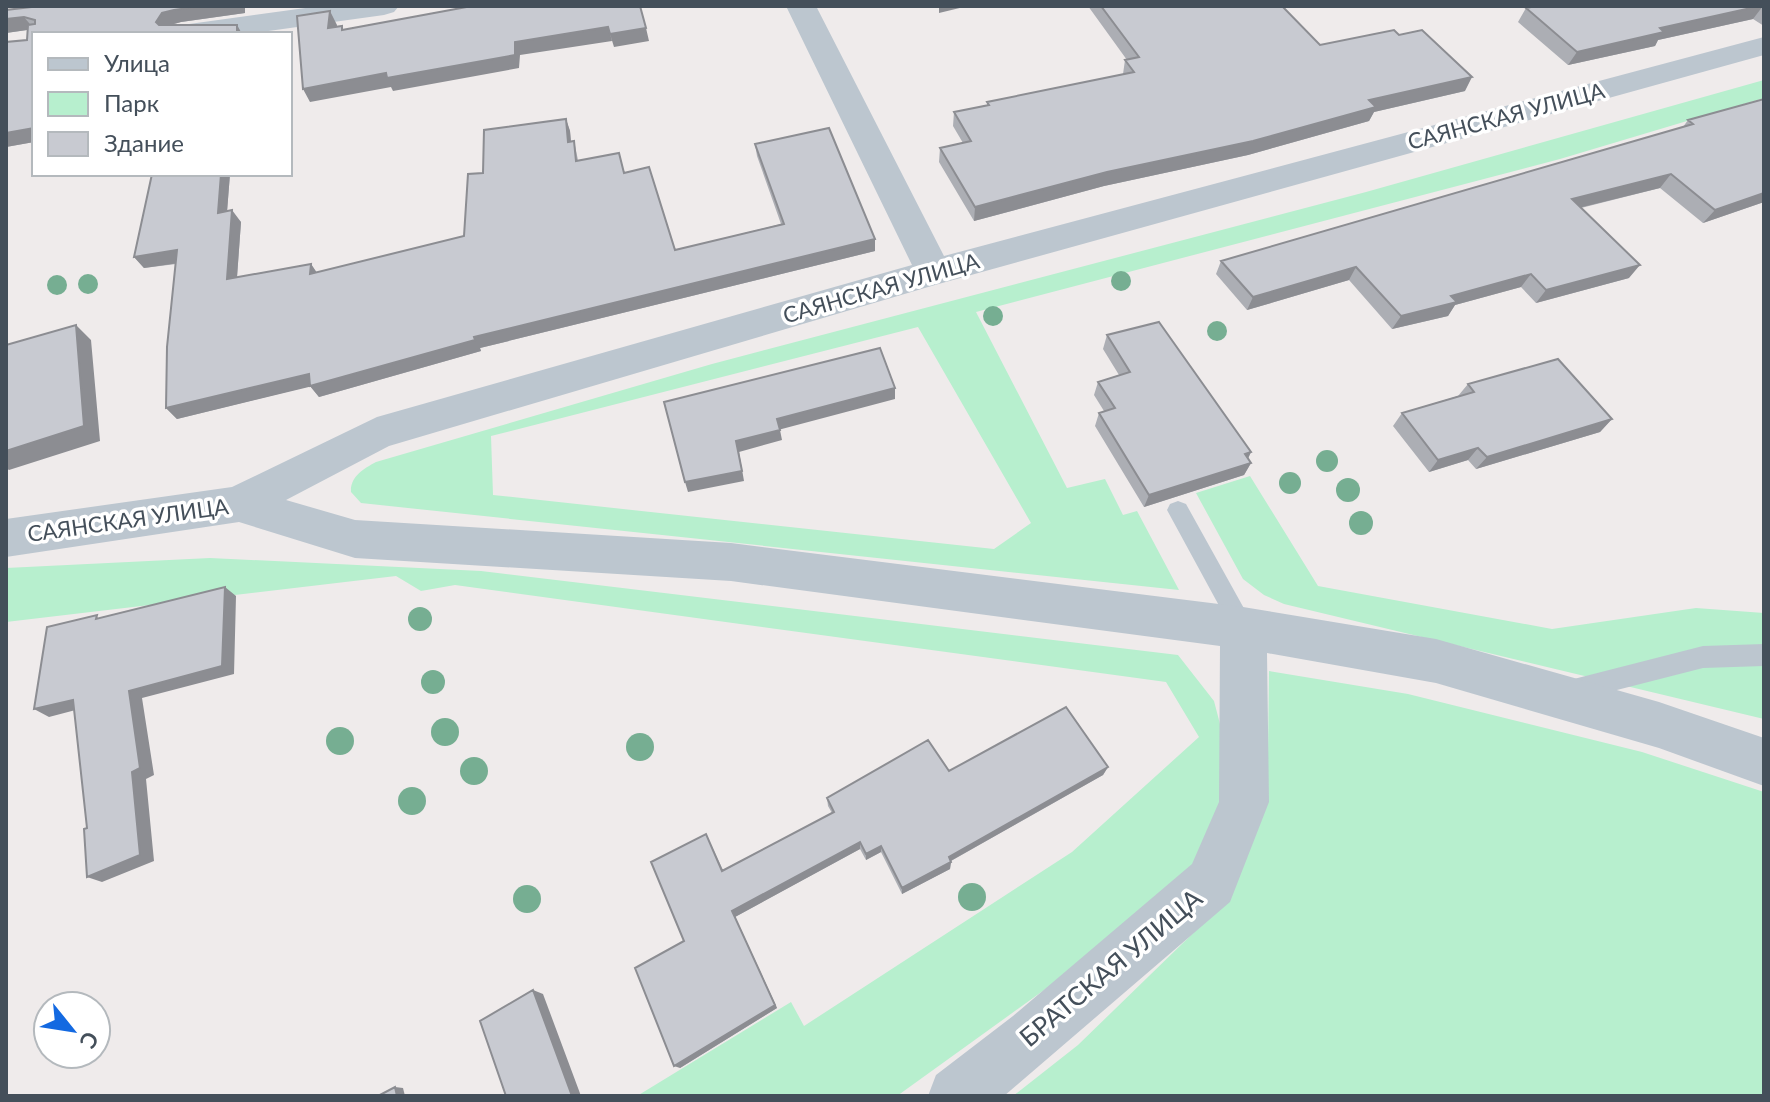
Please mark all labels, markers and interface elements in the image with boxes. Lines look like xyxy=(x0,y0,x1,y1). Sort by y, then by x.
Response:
legend xyxy=(32,32,292,176)
text: Улица xyxy=(104,48,170,77)
street label: САЯНСКАЯ УЛИЦА xyxy=(1404,76,1607,155)
text: Парк xyxy=(104,88,160,117)
text: Здание xyxy=(104,128,184,157)
street label: САЯНСКАЯ УЛИЦА xyxy=(780,247,982,328)
street label: САЯНСКАЯ УЛИЦА xyxy=(26,492,230,547)
street label: БРАТСКАЯ УЛИЦА xyxy=(1013,881,1208,1053)
north arrow xyxy=(32,990,112,1070)
text: С xyxy=(74,1027,105,1054)

